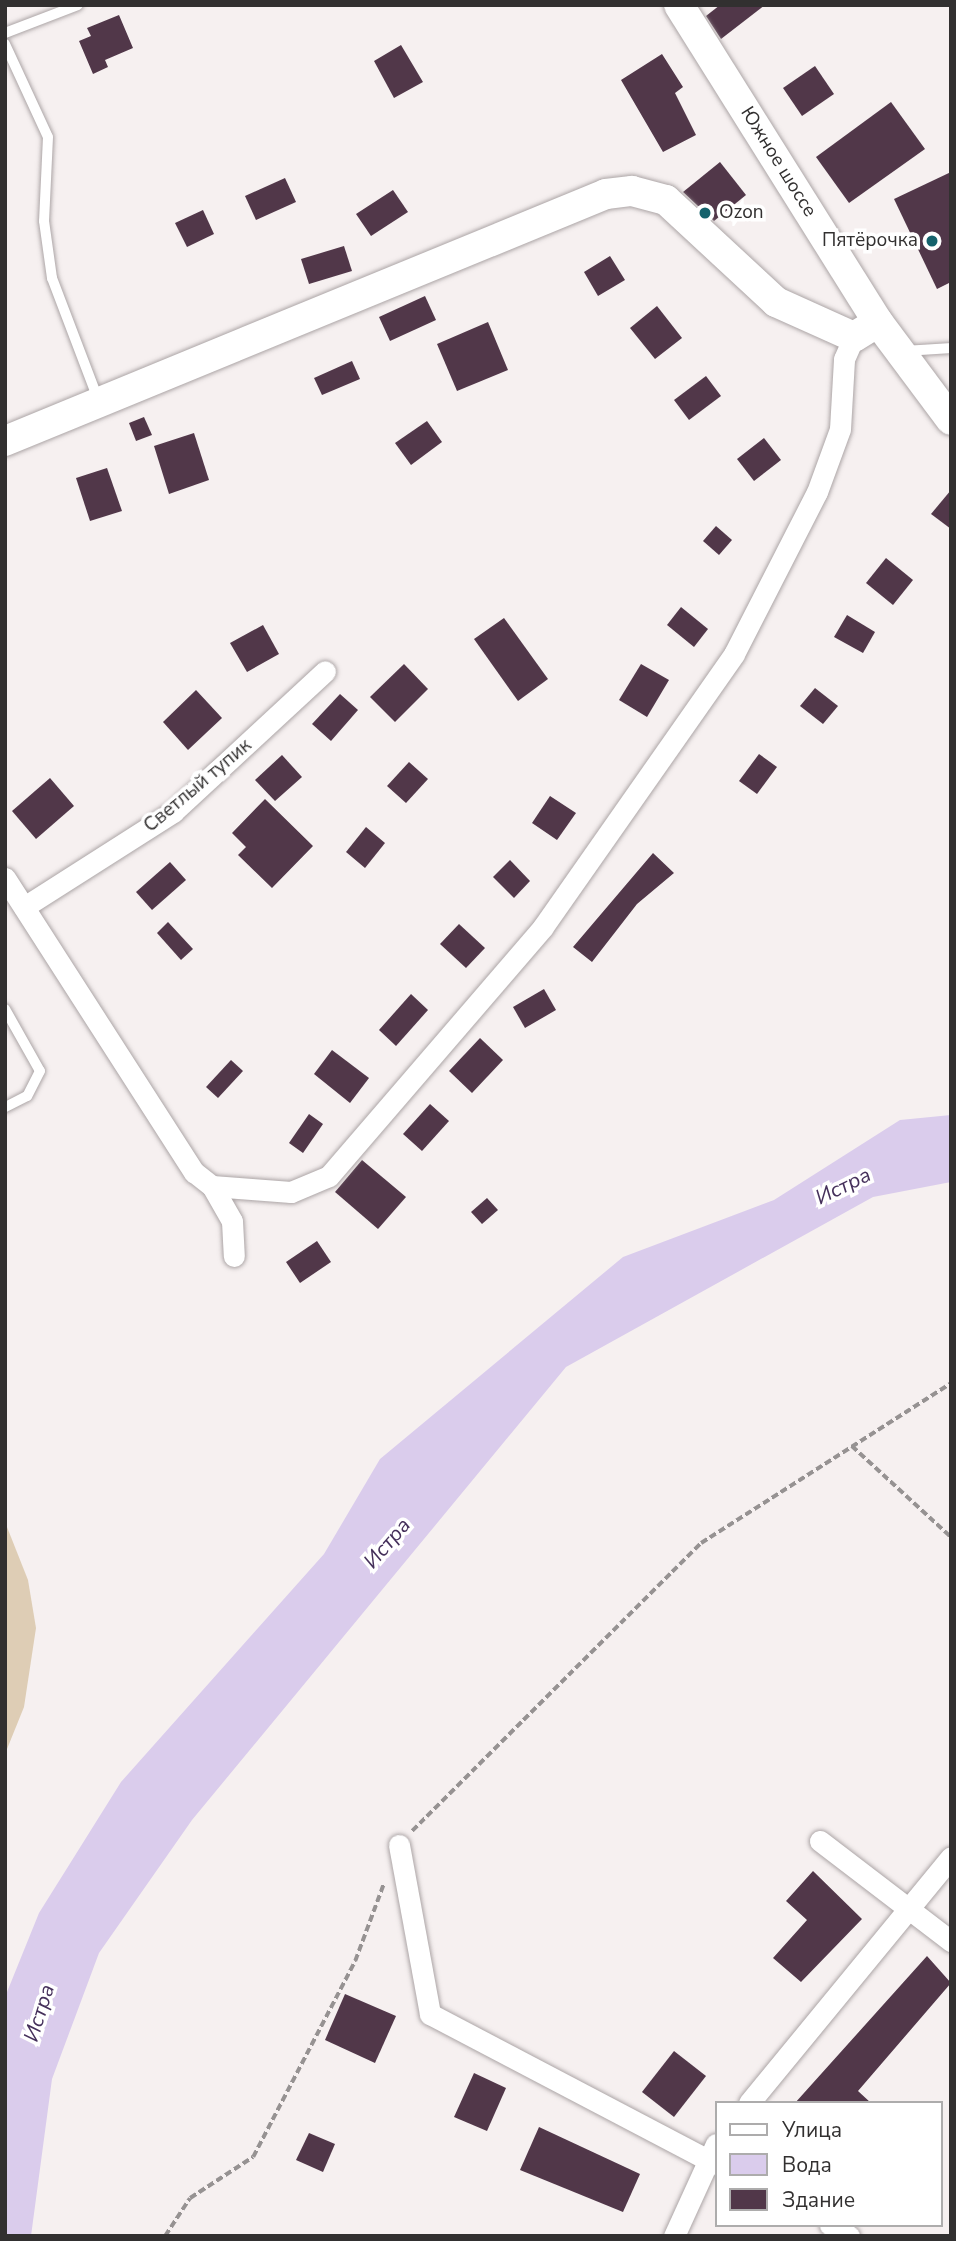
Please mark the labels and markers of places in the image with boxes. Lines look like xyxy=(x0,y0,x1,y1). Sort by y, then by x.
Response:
place label: Ozon xyxy=(719,202,764,224)
marker: Ozon xyxy=(697,205,713,221)
place label: Пятёрочка xyxy=(822,230,918,252)
marker: Пятёрочка xyxy=(924,233,940,249)

